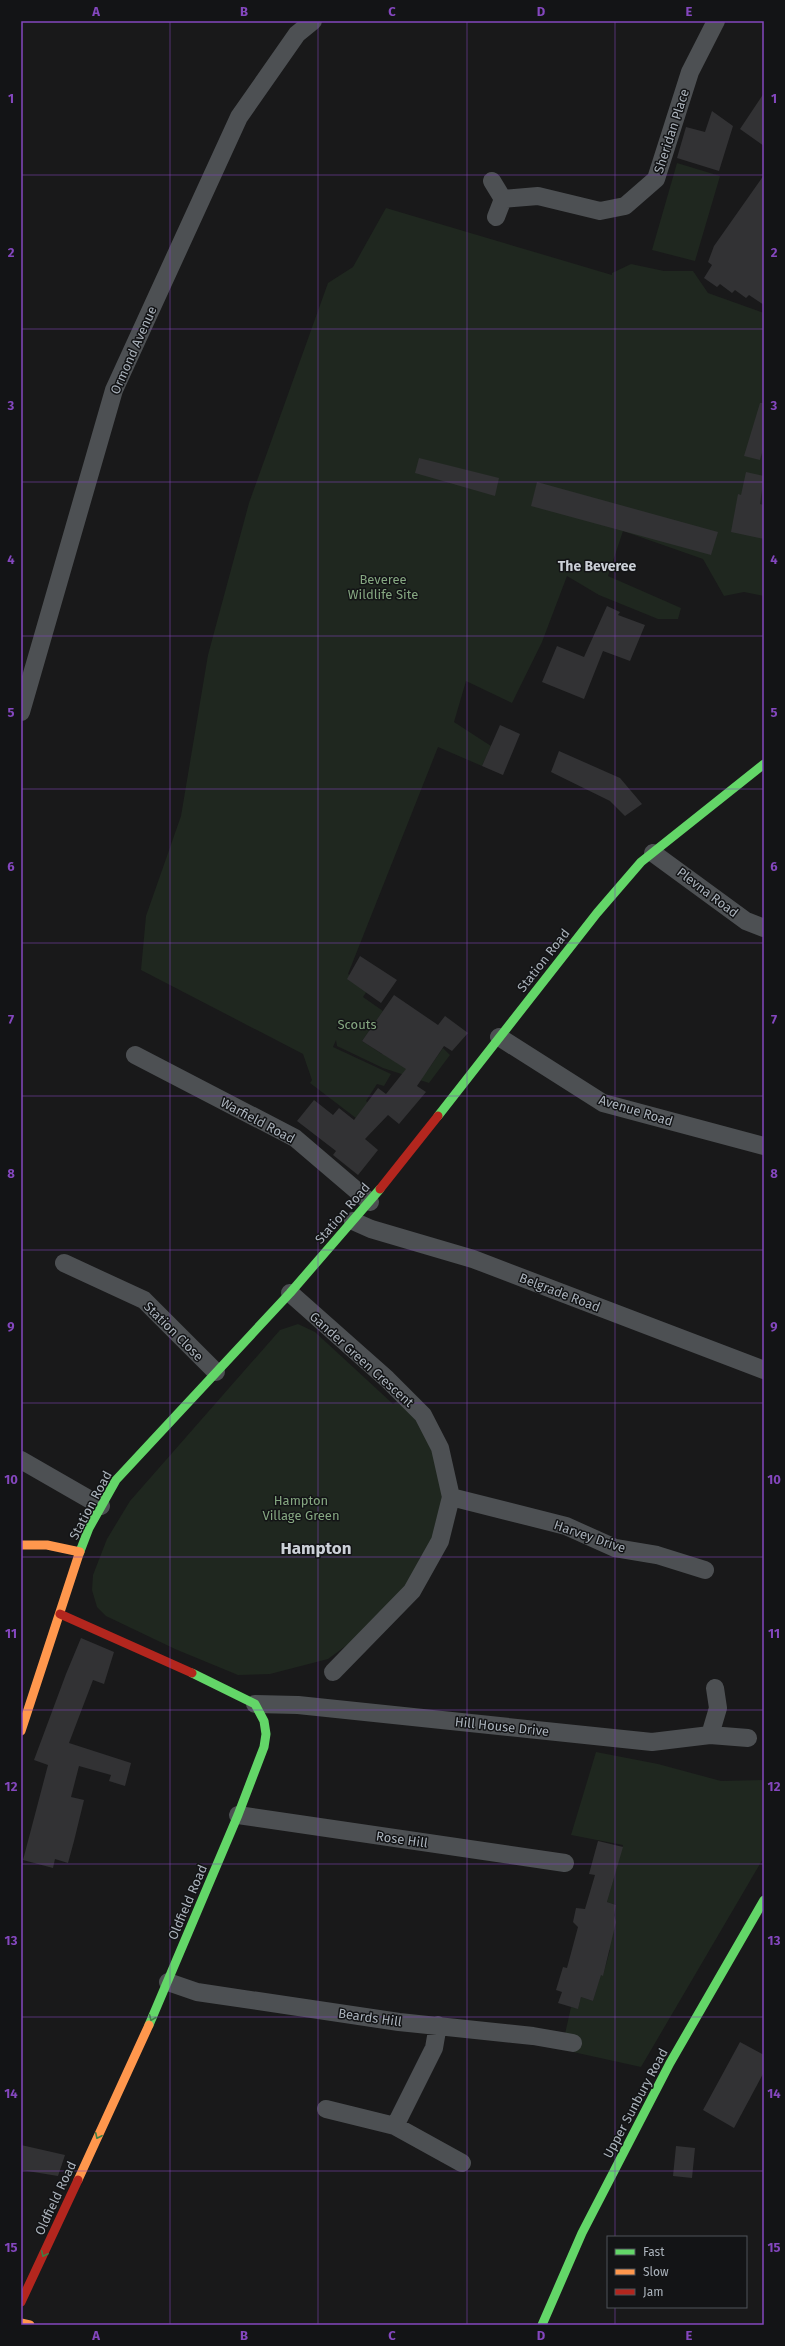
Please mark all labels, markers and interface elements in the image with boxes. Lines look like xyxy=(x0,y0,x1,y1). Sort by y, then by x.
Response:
text: A xyxy=(91,4,100,19)
text: B xyxy=(240,4,248,19)
text: C xyxy=(388,4,396,19)
text: D xyxy=(537,4,546,19)
text: E xyxy=(686,4,693,19)
street label: Sheridan Place xyxy=(651,87,692,175)
text: 1 xyxy=(8,91,14,106)
text: 1 xyxy=(771,91,777,106)
text: 2 xyxy=(8,245,15,260)
text: 2 xyxy=(771,245,778,260)
street label: Ormond Avenue xyxy=(107,304,160,397)
text: 3 xyxy=(7,398,15,413)
text: 3 xyxy=(770,398,778,413)
text: 4 xyxy=(7,552,15,567)
text: 4 xyxy=(770,552,778,567)
district label: The Beveree xyxy=(558,558,636,575)
park label: Beveree Wildlife Site xyxy=(348,572,418,602)
text: 5 xyxy=(8,705,15,720)
text: 5 xyxy=(771,705,778,720)
text: 6 xyxy=(7,859,15,874)
text: 6 xyxy=(770,859,778,874)
street label: Plevna Road xyxy=(674,865,741,920)
street label: Station Road xyxy=(514,926,573,995)
text: 7 xyxy=(8,1012,14,1027)
text: 7 xyxy=(771,1012,777,1027)
park label: Scouts xyxy=(338,1017,376,1032)
street label: Avenue Road xyxy=(597,1092,675,1129)
street label: Warfield Road xyxy=(218,1095,297,1146)
text: 8 xyxy=(7,1166,15,1181)
text: 8 xyxy=(770,1166,778,1181)
street label: Station Road xyxy=(312,1180,373,1247)
street label: Belgrade Road xyxy=(517,1270,602,1315)
street label: Station Close xyxy=(141,1299,206,1364)
street label: Gander Green Crescent xyxy=(307,1309,417,1410)
text: 9 xyxy=(7,1319,15,1334)
text: 9 xyxy=(770,1319,778,1334)
street label: Station Road xyxy=(66,1468,115,1542)
text: 10 xyxy=(4,1472,18,1487)
text: 10 xyxy=(767,1472,781,1487)
park label: Hampton Village Green xyxy=(262,1493,340,1523)
street label: Harvey Drive xyxy=(552,1517,628,1556)
district label: Hampton xyxy=(280,1538,352,1559)
text: 11 xyxy=(5,1626,17,1641)
text: 11 xyxy=(768,1626,780,1641)
street label: Hill House Drive xyxy=(454,1714,550,1739)
text: 12 xyxy=(5,1779,18,1794)
text: 12 xyxy=(768,1779,781,1794)
street label: Rose Hill xyxy=(375,1828,429,1851)
street label: Oldfield Road xyxy=(165,1862,210,1942)
text: 13 xyxy=(5,1933,18,1948)
text: 13 xyxy=(768,1933,781,1948)
street label: Beards Hill xyxy=(337,2006,403,2029)
one-way arrow xyxy=(149,2014,157,2021)
street label: Upper Sunbury Road xyxy=(600,2046,671,2161)
text: 14 xyxy=(4,2086,18,2101)
text: 14 xyxy=(767,2086,781,2101)
one-way arrow xyxy=(95,2131,103,2139)
street label: Oldfield Road xyxy=(32,2159,79,2238)
legend xyxy=(607,2236,747,2308)
text: 15 xyxy=(4,2240,18,2255)
text: 15 xyxy=(767,2240,781,2255)
text: Fast xyxy=(643,2245,665,2259)
one-way arrow xyxy=(41,2249,49,2257)
text: Slow xyxy=(643,2265,669,2279)
text: Jam xyxy=(643,2285,663,2299)
text: A xyxy=(91,2328,100,2343)
text: B xyxy=(240,2328,248,2343)
text: C xyxy=(388,2328,396,2343)
text: D xyxy=(537,2328,546,2343)
text: E xyxy=(686,2328,693,2343)

